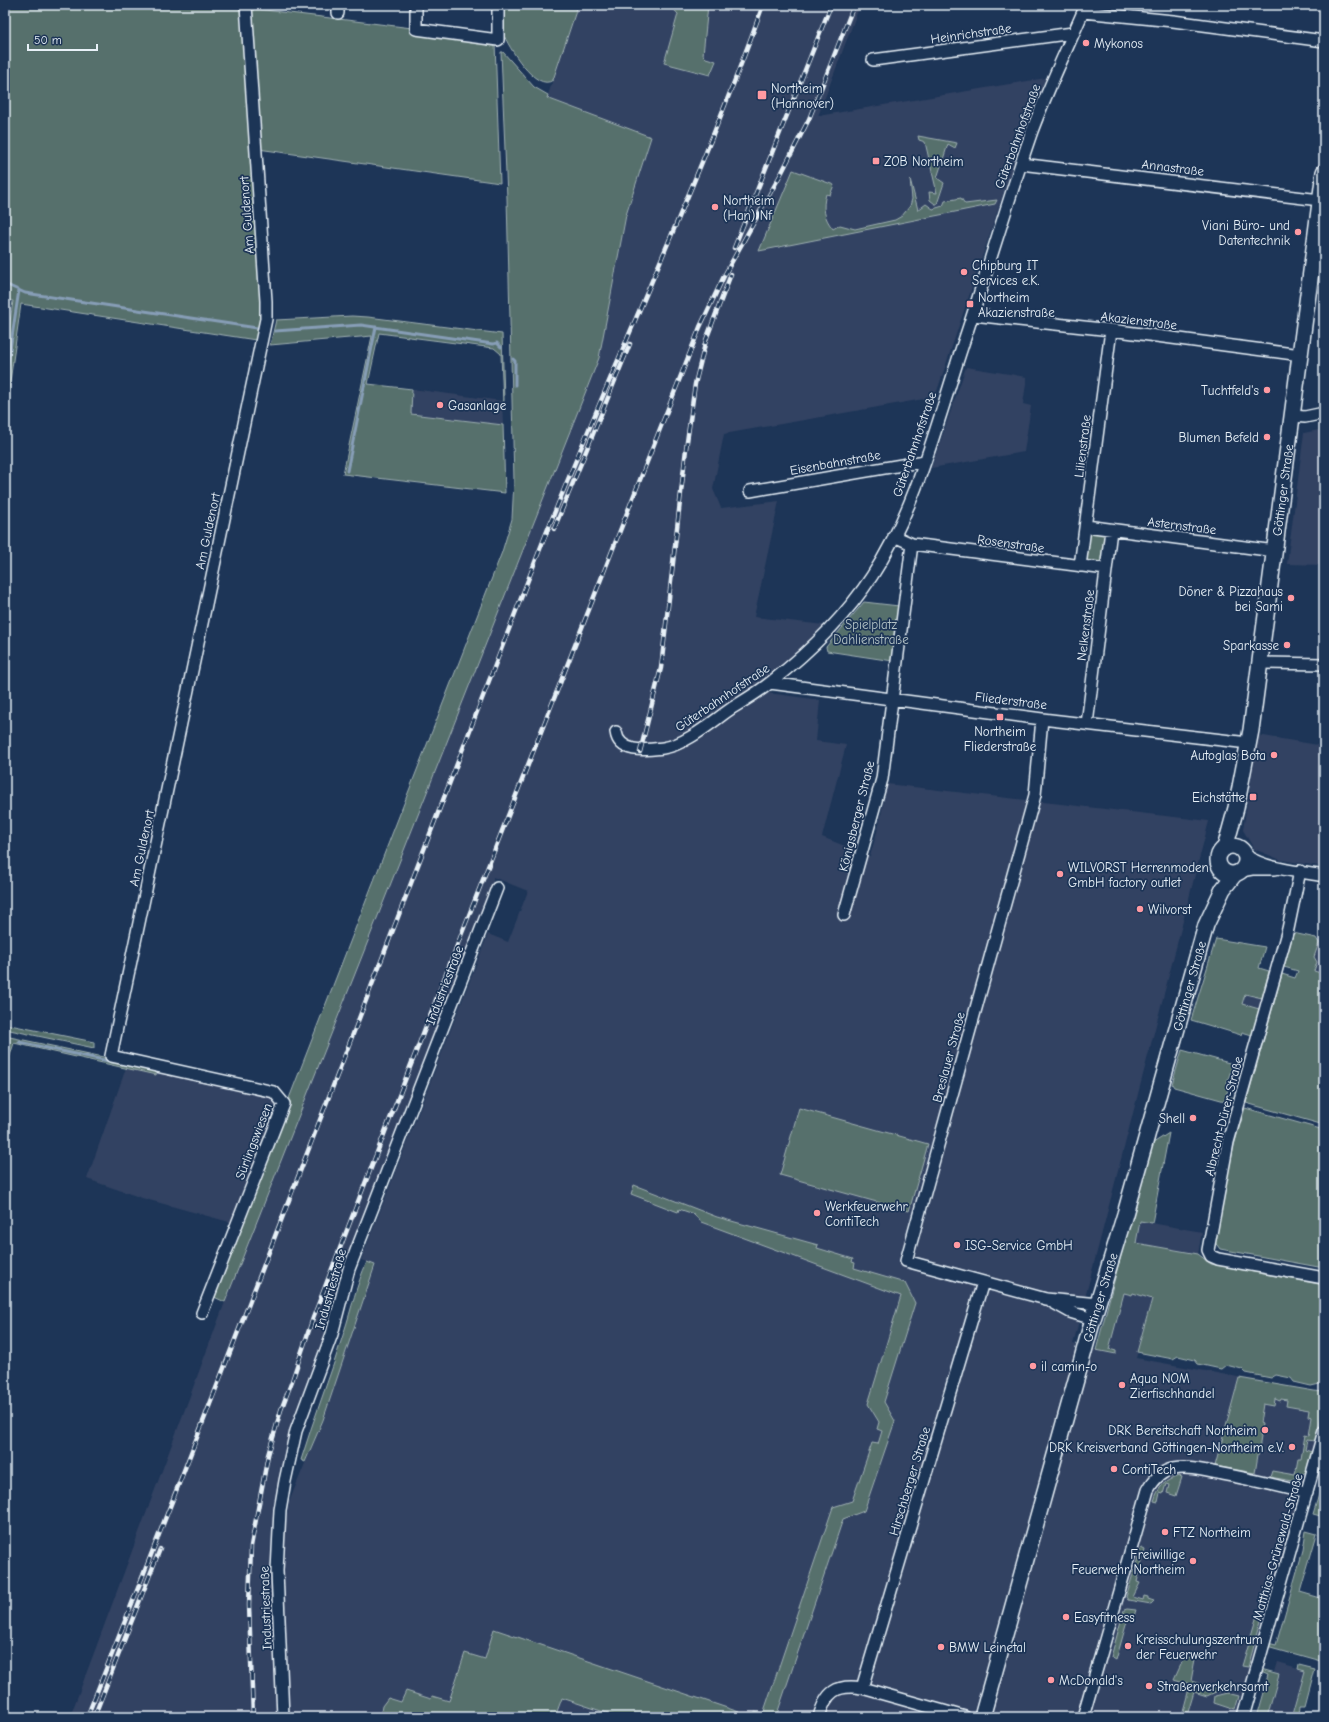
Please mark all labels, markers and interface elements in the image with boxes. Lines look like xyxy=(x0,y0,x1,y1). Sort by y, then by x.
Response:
street label: Heinrichstraße xyxy=(930,20,1013,47)
scale bar xyxy=(28,26,97,52)
text: 50 m xyxy=(34,33,62,47)
place label: Mykonos xyxy=(1094,36,1143,51)
marker: Mykonos xyxy=(1081,38,1091,48)
place label: Northeim (Hannover) xyxy=(771,81,834,111)
street label: Güterbahnhofstraße xyxy=(992,81,1044,191)
marker: Northeim (Hannover) xyxy=(756,89,768,101)
place label: ZOB Northeim xyxy=(884,154,963,169)
marker: ZOB Northeim xyxy=(871,156,881,166)
street label: Annastraße xyxy=(1141,156,1205,179)
street label: Am Guldenort xyxy=(236,174,257,254)
place label: Northeim (Han) Nf xyxy=(723,193,775,223)
marker: Northeim (Han) Nf xyxy=(710,202,720,212)
place label: Viani Büro- und Datentechnik xyxy=(1202,218,1291,248)
marker: Viani Büro- und Datentechnik xyxy=(1293,227,1303,237)
place label: Chipburg IT Services e.K. xyxy=(972,258,1040,288)
marker: Chipburg IT Services e.K. xyxy=(959,267,969,277)
place label: Northeim Akazienstraße xyxy=(978,290,1055,320)
marker: Northeim Akazienstraße xyxy=(965,299,975,309)
street label: Akazienstraße xyxy=(1100,308,1178,333)
place label: Tuchtfeld's xyxy=(1201,383,1259,398)
marker: Tuchtfeld's xyxy=(1262,385,1272,395)
street label: Güterbahnhofstraße xyxy=(889,389,940,499)
place label: Gasanlage xyxy=(448,398,507,413)
marker: Gasanlage xyxy=(435,400,445,410)
street label: Lilienstraße xyxy=(1071,413,1094,478)
place label: Blumen Befeld xyxy=(1178,430,1259,445)
marker: Blumen Befeld xyxy=(1262,432,1272,442)
street label: Göttinger Straße xyxy=(1269,443,1296,537)
street label: Eisenbahnstraße xyxy=(789,447,882,478)
street label: Am Guldenort xyxy=(192,490,223,571)
street label: Asternstraße xyxy=(1147,514,1218,537)
street label: Rosenstraße xyxy=(976,531,1046,556)
place label: Döner & Pizzahaus bei Sami xyxy=(1178,584,1283,614)
street label: Nelkenstraße xyxy=(1074,588,1097,662)
marker: Döner & Pizzahaus bei Sami xyxy=(1286,593,1296,603)
park label: Spielplatz Dahlienstraße xyxy=(833,617,909,647)
place label: Sparkasse xyxy=(1223,638,1279,653)
marker: Sparkasse xyxy=(1282,640,1292,650)
street label: Güterbahnhofstraße xyxy=(672,660,773,734)
street label: Fliederstraße xyxy=(974,689,1048,712)
marker: Northeim Fliederstraße xyxy=(995,712,1005,722)
place label: Northeim Fliederstraße xyxy=(964,724,1037,754)
place label: Autoglas Bota xyxy=(1191,748,1266,763)
marker: Autoglas Bota xyxy=(1269,750,1279,760)
street label: Königsberger Straße xyxy=(835,759,878,873)
place label: Eichstätte xyxy=(1192,790,1245,805)
marker: Eichstätte xyxy=(1248,792,1258,802)
street label: Am Guldenort xyxy=(126,807,157,888)
place label: WILVORST Herrenmoden GmbH factory outlet xyxy=(1068,860,1209,890)
marker: WILVORST Herrenmoden GmbH factory outlet xyxy=(1055,869,1065,879)
place label: Wilvorst xyxy=(1148,902,1193,917)
marker: Wilvorst xyxy=(1135,904,1145,914)
street label: Göttinger Straße xyxy=(1170,939,1209,1032)
street label: Industriestraße xyxy=(422,943,467,1027)
street label: Breslauer Straße xyxy=(929,1010,968,1104)
street label: Albrecht-Dürer-Straße xyxy=(1201,1054,1246,1178)
street label: Sürlingswiesen xyxy=(232,1101,275,1181)
place label: Shell xyxy=(1159,1111,1185,1126)
marker: Shell xyxy=(1188,1113,1198,1123)
place label: Werkfeuerwehr ContiTech xyxy=(825,1199,909,1229)
marker: Werkfeuerwehr ContiTech xyxy=(812,1208,822,1218)
place label: ISG-Service GmbH xyxy=(965,1238,1073,1253)
marker: ISG-Service GmbH xyxy=(952,1240,962,1250)
street label: Industriestraße xyxy=(312,1246,349,1331)
street label: Göttinger Straße xyxy=(1080,1250,1121,1344)
place label: il camin-o xyxy=(1041,1359,1097,1374)
marker: il camin-o xyxy=(1028,1361,1038,1371)
place label: Aqua NOM Zierfischhandel xyxy=(1130,1371,1215,1401)
marker: Aqua NOM Zierfischhandel xyxy=(1117,1380,1127,1390)
place label: DRK Bereitschaft Northeim xyxy=(1108,1423,1257,1438)
street label: Hirschberger Straße xyxy=(886,1424,933,1537)
marker: DRK Bereitschaft Northeim xyxy=(1260,1425,1270,1435)
place label: DRK Kreisverband Göttingen-Northeim e.V. xyxy=(1049,1440,1284,1455)
marker: DRK Kreisverband Göttingen-Northeim e.V. xyxy=(1287,1442,1297,1452)
place label: ContiTech xyxy=(1122,1462,1176,1477)
marker: ContiTech xyxy=(1109,1464,1119,1474)
street label: Matthias-Grünewald-Straße xyxy=(1249,1471,1306,1622)
place label: FTZ Northeim xyxy=(1173,1525,1251,1540)
marker: FTZ Northeim xyxy=(1160,1527,1170,1537)
place label: Freiwillige Feuerwehr Northeim xyxy=(1071,1547,1185,1577)
marker: Freiwillige Feuerwehr Northeim xyxy=(1188,1556,1198,1566)
street label: Industriestraße xyxy=(257,1565,274,1650)
place label: Easyfitness xyxy=(1074,1610,1135,1625)
marker: Easyfitness xyxy=(1061,1612,1071,1622)
place label: Kreisschulungszentrum der Feuerwehr xyxy=(1136,1632,1263,1662)
place label: BMW Leinetal xyxy=(949,1640,1026,1655)
marker: Kreisschulungszentrum der Feuerwehr xyxy=(1123,1641,1133,1651)
marker: BMW Leinetal xyxy=(936,1642,946,1652)
place label: McDonald's xyxy=(1059,1673,1123,1688)
marker: McDonald's xyxy=(1046,1675,1056,1685)
place label: Straßenverkehrsamt xyxy=(1157,1679,1269,1694)
marker: Straßenverkehrsamt xyxy=(1144,1681,1154,1691)

